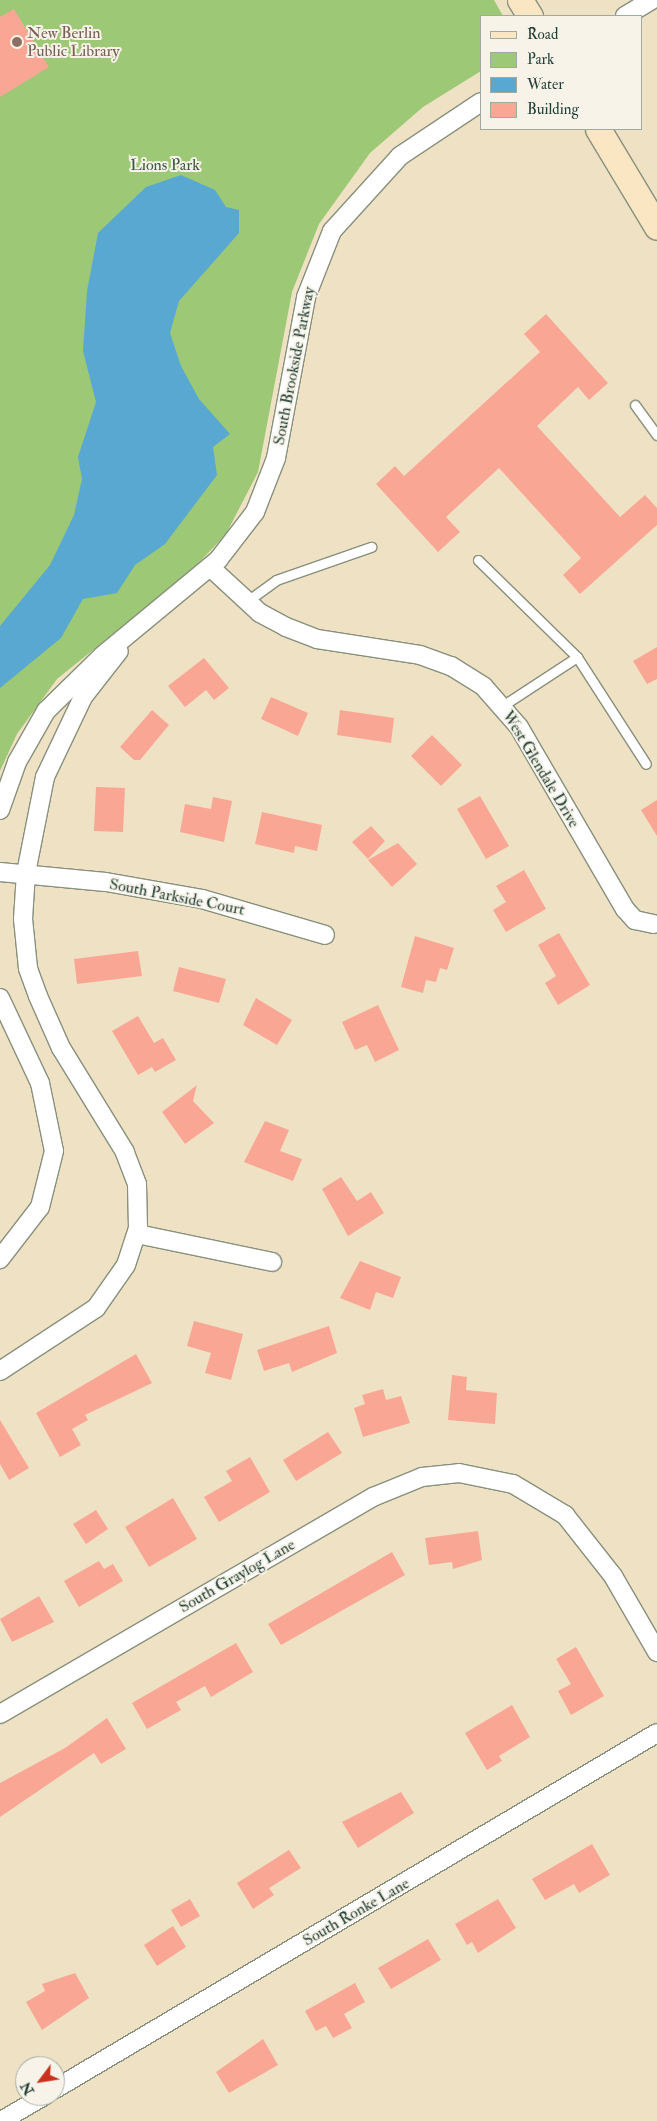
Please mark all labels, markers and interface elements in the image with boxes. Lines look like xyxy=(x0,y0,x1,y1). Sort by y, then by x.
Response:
legend xyxy=(480,15,642,130)
place label: New Berlin Public Library xyxy=(27,23,120,61)
text: Road xyxy=(527,25,558,44)
marker: New Berlin Public Library xyxy=(11,36,23,48)
text: Park xyxy=(527,50,554,69)
text: Water xyxy=(527,75,564,94)
text: Building xyxy=(527,100,579,119)
park label: Lions Park xyxy=(130,155,200,175)
street label: South Brookside Parkway xyxy=(269,285,319,447)
street label: West Glendale Drive xyxy=(498,707,584,831)
street label: South Parkside Court xyxy=(108,874,246,920)
street label: South Graylog Lane xyxy=(176,1535,298,1617)
street label: South Ronke Lane xyxy=(299,1874,413,1950)
north arrow xyxy=(15,2056,65,2106)
text: N xyxy=(17,2079,38,2098)

